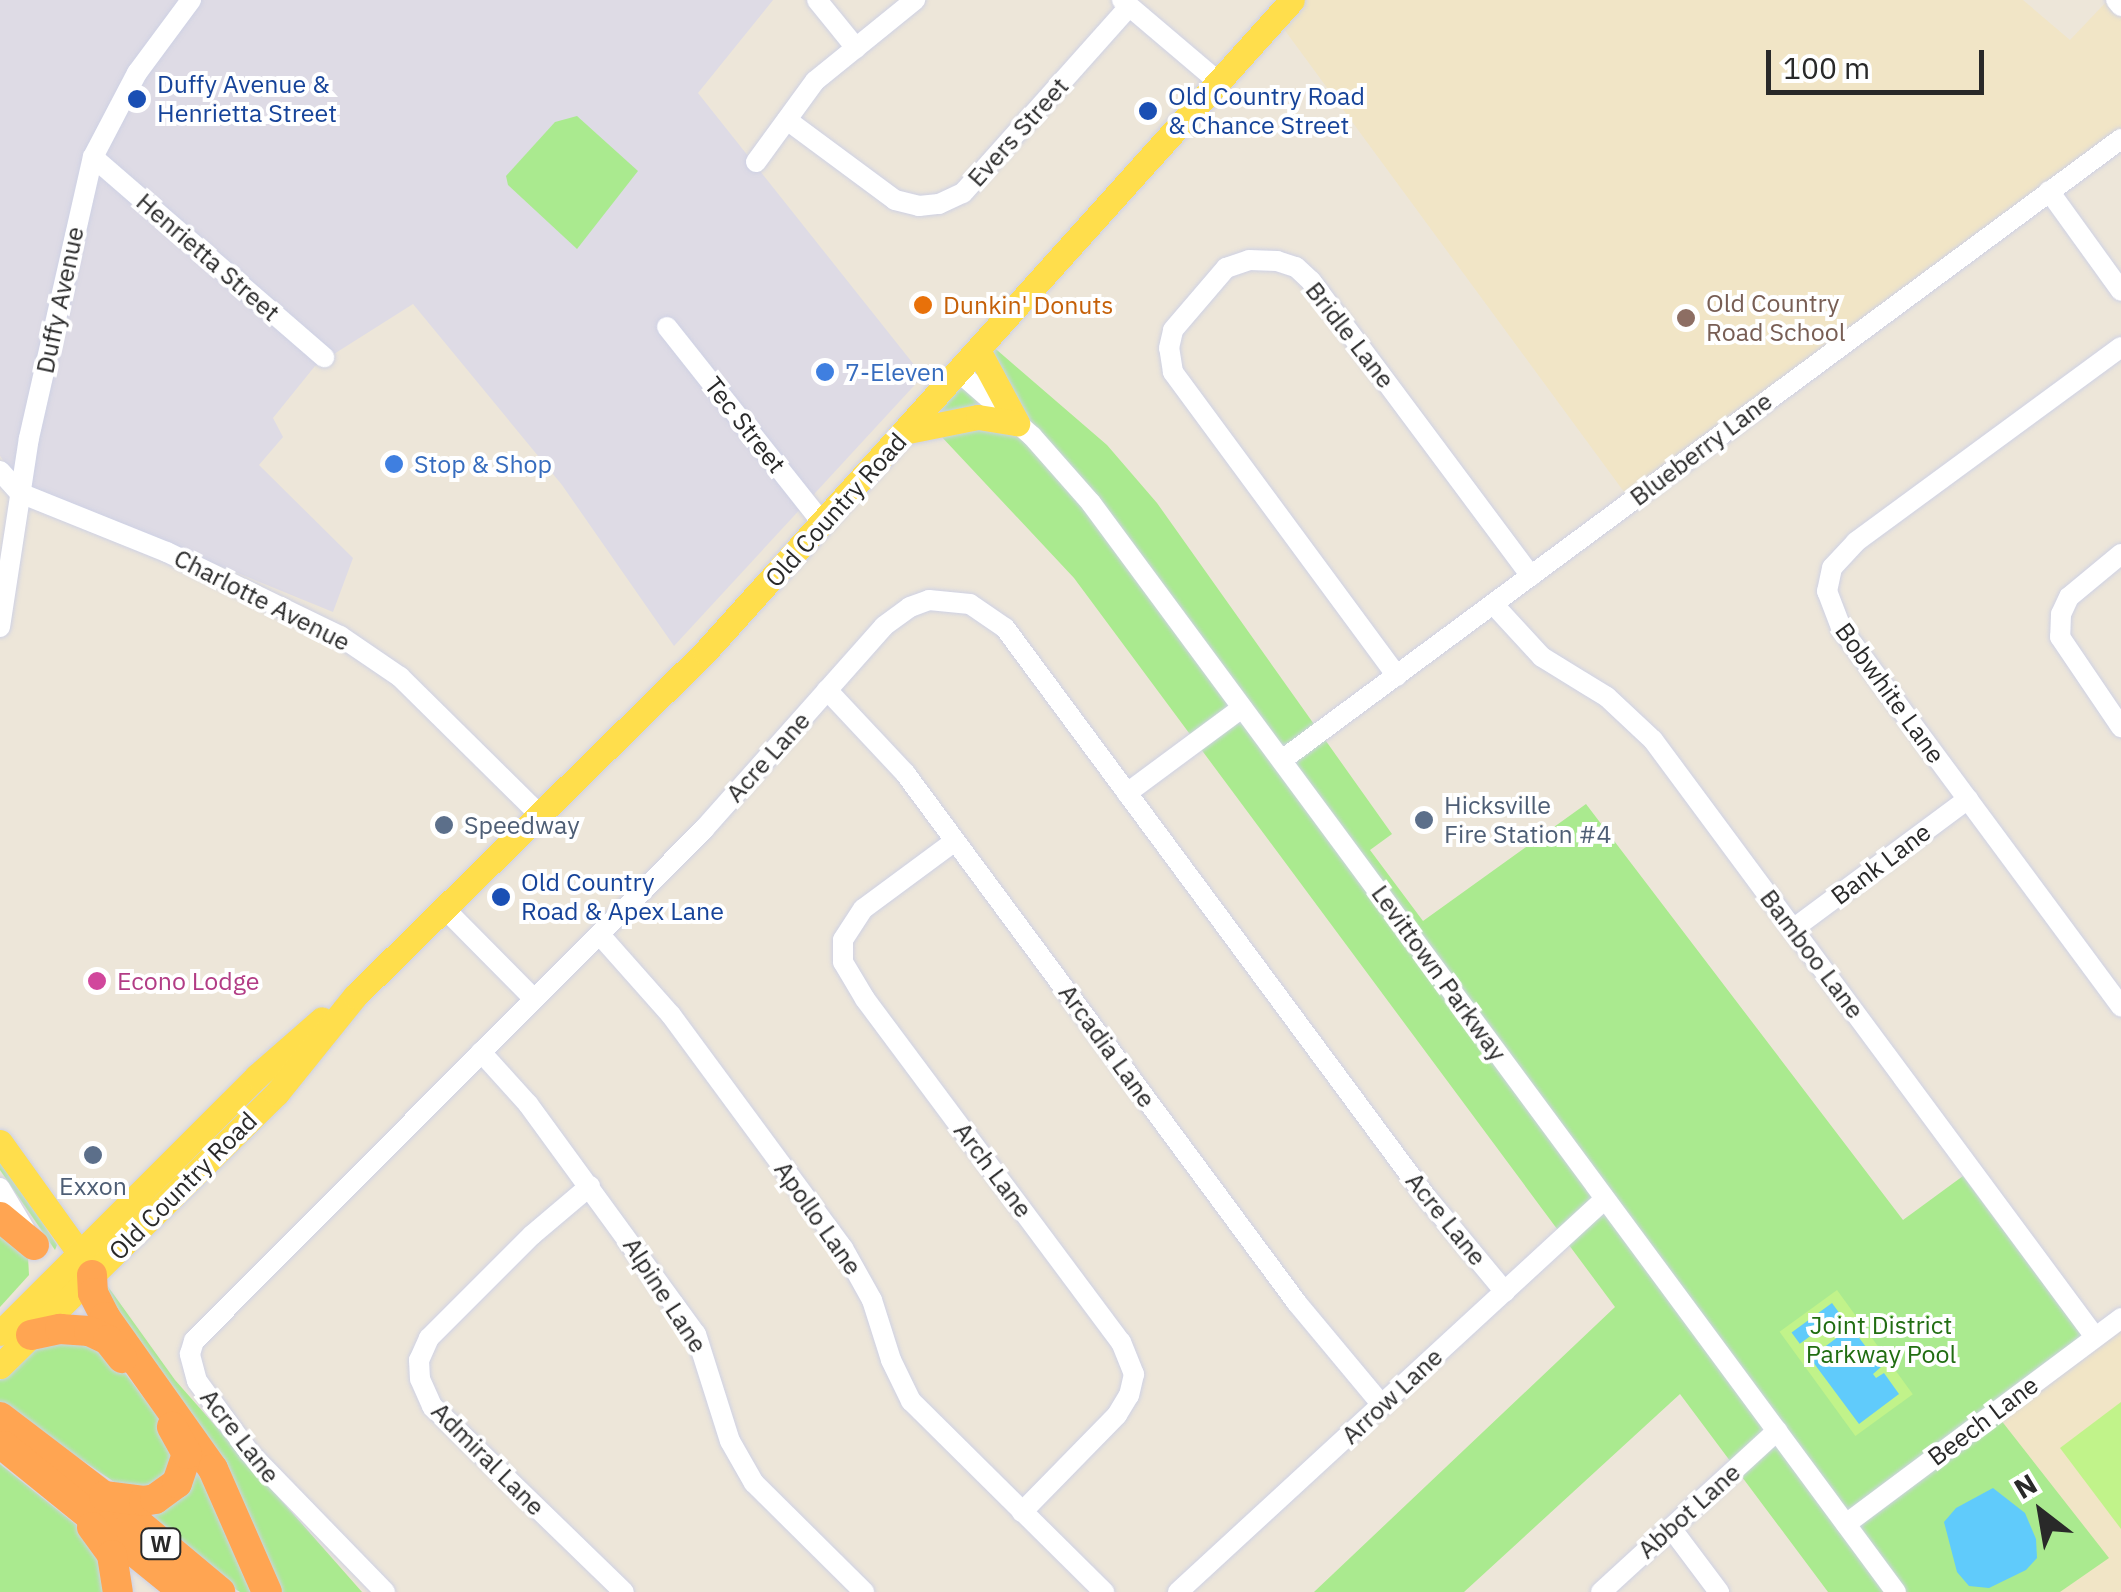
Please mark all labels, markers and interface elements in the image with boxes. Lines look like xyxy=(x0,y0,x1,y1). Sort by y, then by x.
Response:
scale bar xyxy=(1771,30,1988,92)
text: 100 m xyxy=(1783,48,1870,87)
place label: Duffy Avenue & Henrietta Street xyxy=(157,70,337,129)
street label: Evers Street xyxy=(961,71,1075,193)
place label: Old Country Road & Chance Street xyxy=(1168,82,1365,141)
marker: Duffy Avenue & Henrietta Street xyxy=(126,88,148,110)
marker: Old Country Road & Chance Street xyxy=(1137,100,1159,122)
street label: Henrietta Street xyxy=(130,187,286,327)
street label: Duffy Avenue xyxy=(30,224,90,376)
street label: Bridle Lane xyxy=(1299,276,1401,394)
place label: Old Country Road School xyxy=(1706,289,1845,348)
place label: Dunkin' Donuts xyxy=(943,290,1113,320)
marker: Dunkin' Donuts xyxy=(912,294,934,316)
marker: Old Country Road School xyxy=(1675,307,1697,329)
place label: 7-Eleven xyxy=(845,357,945,387)
marker: 7-Eleven xyxy=(814,361,836,383)
street label: Tec Street xyxy=(698,371,792,479)
street label: Blueberry Lane xyxy=(1624,386,1778,512)
street label: Old Country Road xyxy=(759,427,913,593)
place label: Stop & Shop xyxy=(414,449,552,479)
marker: Stop & Shop xyxy=(383,453,405,475)
street label: Charlotte Avenue xyxy=(169,543,355,657)
street label: Bobwhite Lane xyxy=(1829,617,1951,769)
street label: Acre Lane xyxy=(720,706,816,808)
place label: Hicksville Fire Station #4 xyxy=(1444,791,1611,850)
marker: Hicksville Fire Station #4 xyxy=(1413,809,1435,831)
place label: Speedway xyxy=(464,810,580,840)
marker: Speedway xyxy=(433,814,455,836)
street label: Bank Lane xyxy=(1825,817,1937,911)
place label: Old Country Road & Apex Lane xyxy=(521,868,724,927)
street label: Levittown Parkway xyxy=(1365,879,1513,1067)
street label: Bamboo Lane xyxy=(1754,884,1870,1024)
marker: Old Country Road & Apex Lane xyxy=(490,886,512,908)
place label: Econo Lodge xyxy=(117,966,259,996)
marker: Econo Lodge xyxy=(86,970,108,992)
street label: Arcadia Lane xyxy=(1052,979,1162,1113)
street label: Old Country Road xyxy=(103,1106,263,1266)
street label: Arch Lane xyxy=(947,1116,1039,1224)
marker: Exxon xyxy=(82,1144,104,1166)
street label: Apollo Lane xyxy=(768,1155,868,1281)
street label: Acre Lane xyxy=(1399,1166,1493,1272)
place label: Exxon xyxy=(59,1171,127,1201)
street label: Alpine Lane xyxy=(617,1232,713,1358)
park label: Joint District Parkway Pool xyxy=(1806,1311,1956,1370)
street label: Arrow Lane xyxy=(1335,1342,1449,1450)
street label: Beech Lane xyxy=(1922,1370,2044,1472)
street label: Acre Lane xyxy=(194,1383,286,1489)
street label: Admiral Lane xyxy=(425,1396,551,1522)
street label: Abbot Lane xyxy=(1632,1457,1746,1565)
north arrow xyxy=(1991,1462,2091,1562)
text: N xyxy=(2007,1465,2044,1507)
road number: W xyxy=(138,1527,184,1561)

